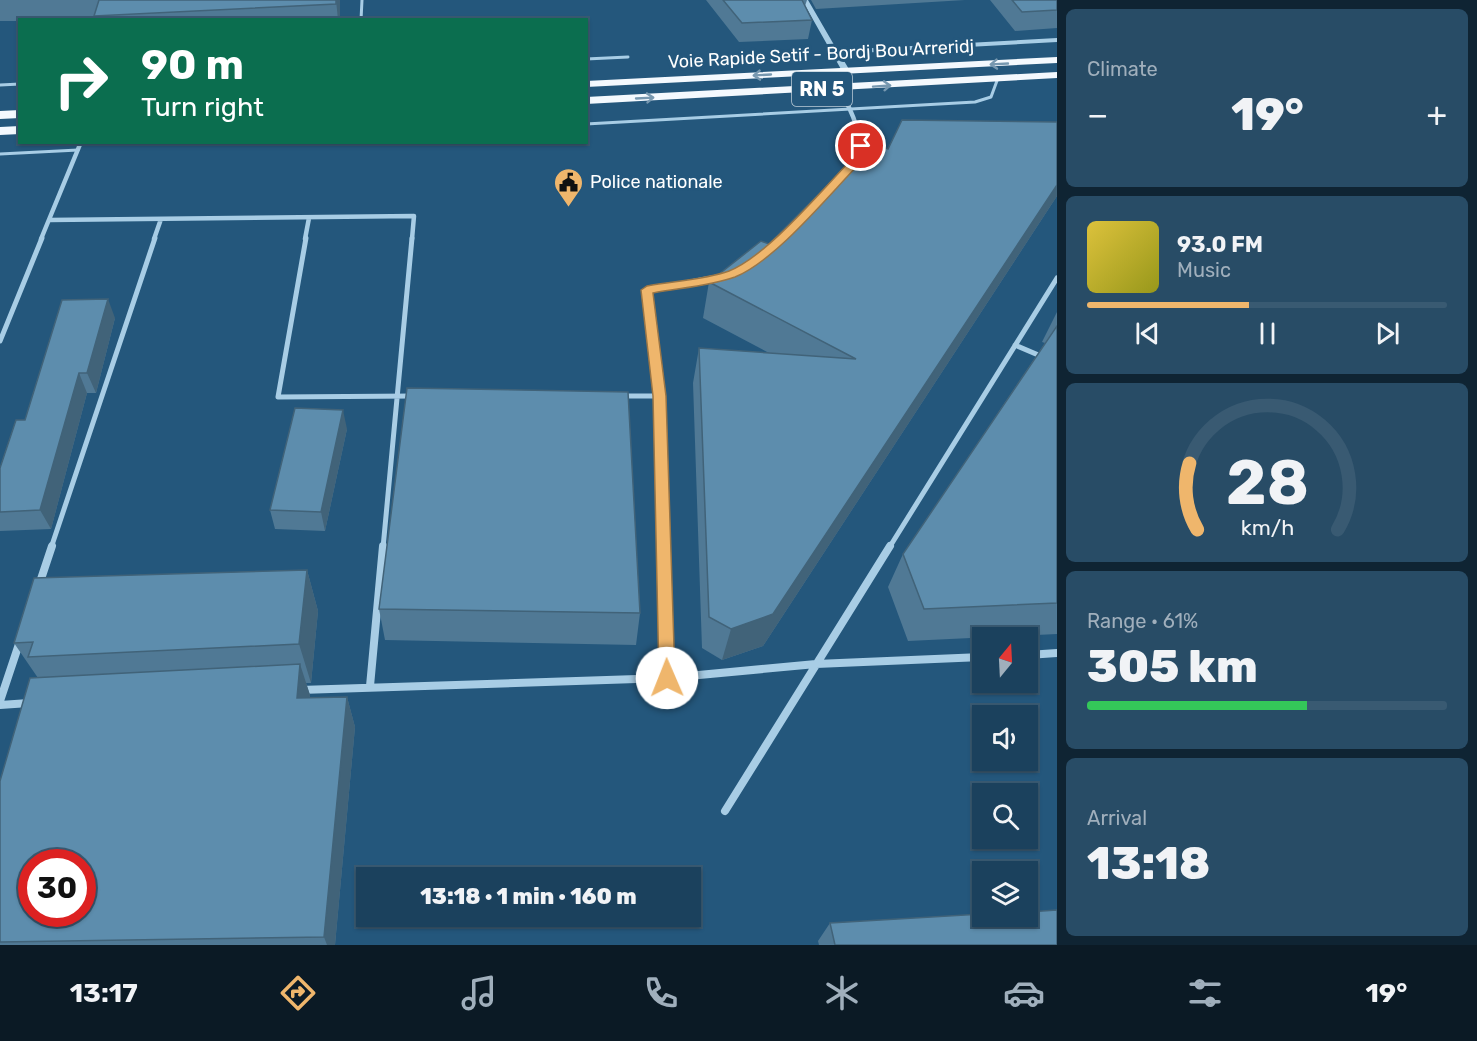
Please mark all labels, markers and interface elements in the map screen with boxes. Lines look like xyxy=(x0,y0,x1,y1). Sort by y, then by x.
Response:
street label: Voie Rapide Setif - Bordj Bou Arreridj xyxy=(667,35,975,73)
text: 90 m xyxy=(141,40,244,90)
icon: right xyxy=(42,42,120,120)
text: Climate xyxy=(1087,57,1158,81)
one-way arrow xyxy=(989,58,1009,69)
one-way arrow xyxy=(752,70,772,81)
road number: RN 5 xyxy=(792,72,852,106)
one-way arrow xyxy=(871,80,891,91)
text: 19° xyxy=(1231,88,1304,141)
text: Turn right xyxy=(141,91,264,123)
one-way arrow xyxy=(634,93,654,104)
text: − xyxy=(1087,95,1108,134)
text: + xyxy=(1426,95,1447,134)
pin xyxy=(835,120,886,171)
icon: arrive xyxy=(844,129,877,162)
public building icon: Police nationale xyxy=(553,166,585,208)
place label: Police nationale xyxy=(590,171,723,193)
text: 93.0 FM xyxy=(1177,231,1263,258)
text: Music xyxy=(1177,258,1231,282)
icon: previous xyxy=(1131,317,1164,350)
icon: pause xyxy=(1251,317,1284,350)
icon: next xyxy=(1371,317,1404,350)
text: 28 xyxy=(1226,446,1308,520)
text: km/h xyxy=(1240,515,1294,540)
text: Range · 61% xyxy=(1087,609,1198,633)
north arrow xyxy=(972,627,1038,693)
map controls xyxy=(972,627,1038,927)
text: 305 km xyxy=(1087,640,1258,693)
position arrow xyxy=(635,646,699,710)
button: sound xyxy=(972,705,1038,771)
button: search xyxy=(972,783,1038,849)
text: Arrival xyxy=(1087,806,1147,830)
text: 13:18 xyxy=(1087,837,1210,890)
speed limit sign: 30 xyxy=(18,849,96,927)
button: layers xyxy=(972,861,1038,927)
text: 13:18 · 1 min · 160 m xyxy=(420,883,637,910)
icon: directions xyxy=(277,972,319,1014)
icon: music xyxy=(458,972,500,1014)
icon: phone xyxy=(640,972,682,1014)
icon: climate xyxy=(821,972,863,1014)
icon: car xyxy=(1003,972,1045,1014)
icon: filters xyxy=(1184,972,1226,1014)
text: 13:17 xyxy=(70,977,138,1009)
text: 19° xyxy=(1365,977,1407,1009)

